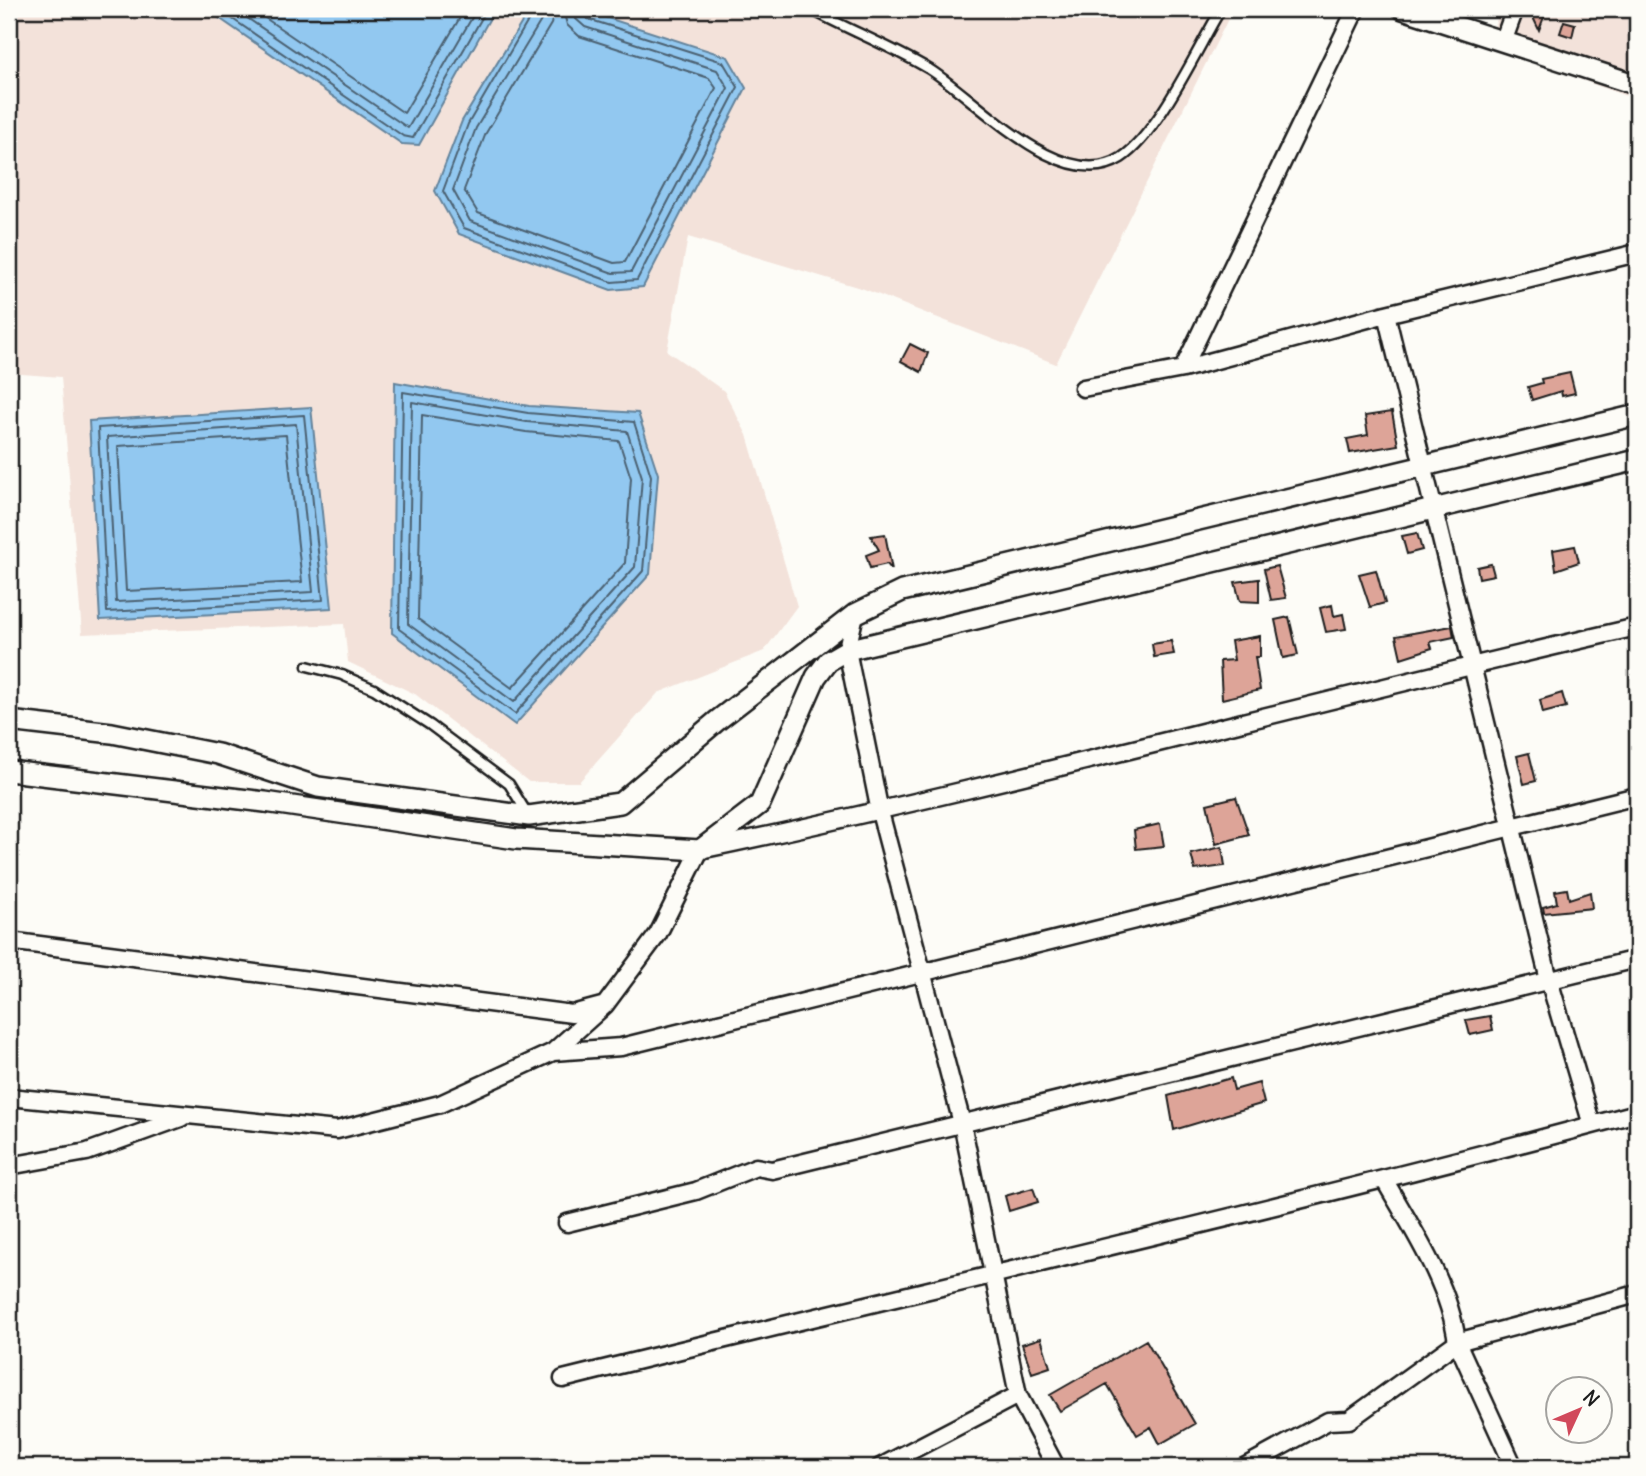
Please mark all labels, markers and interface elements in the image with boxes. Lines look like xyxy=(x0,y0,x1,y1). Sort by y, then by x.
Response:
north arrow xyxy=(1544,1374,1614,1444)
text: N xyxy=(1578,1385,1604,1411)

